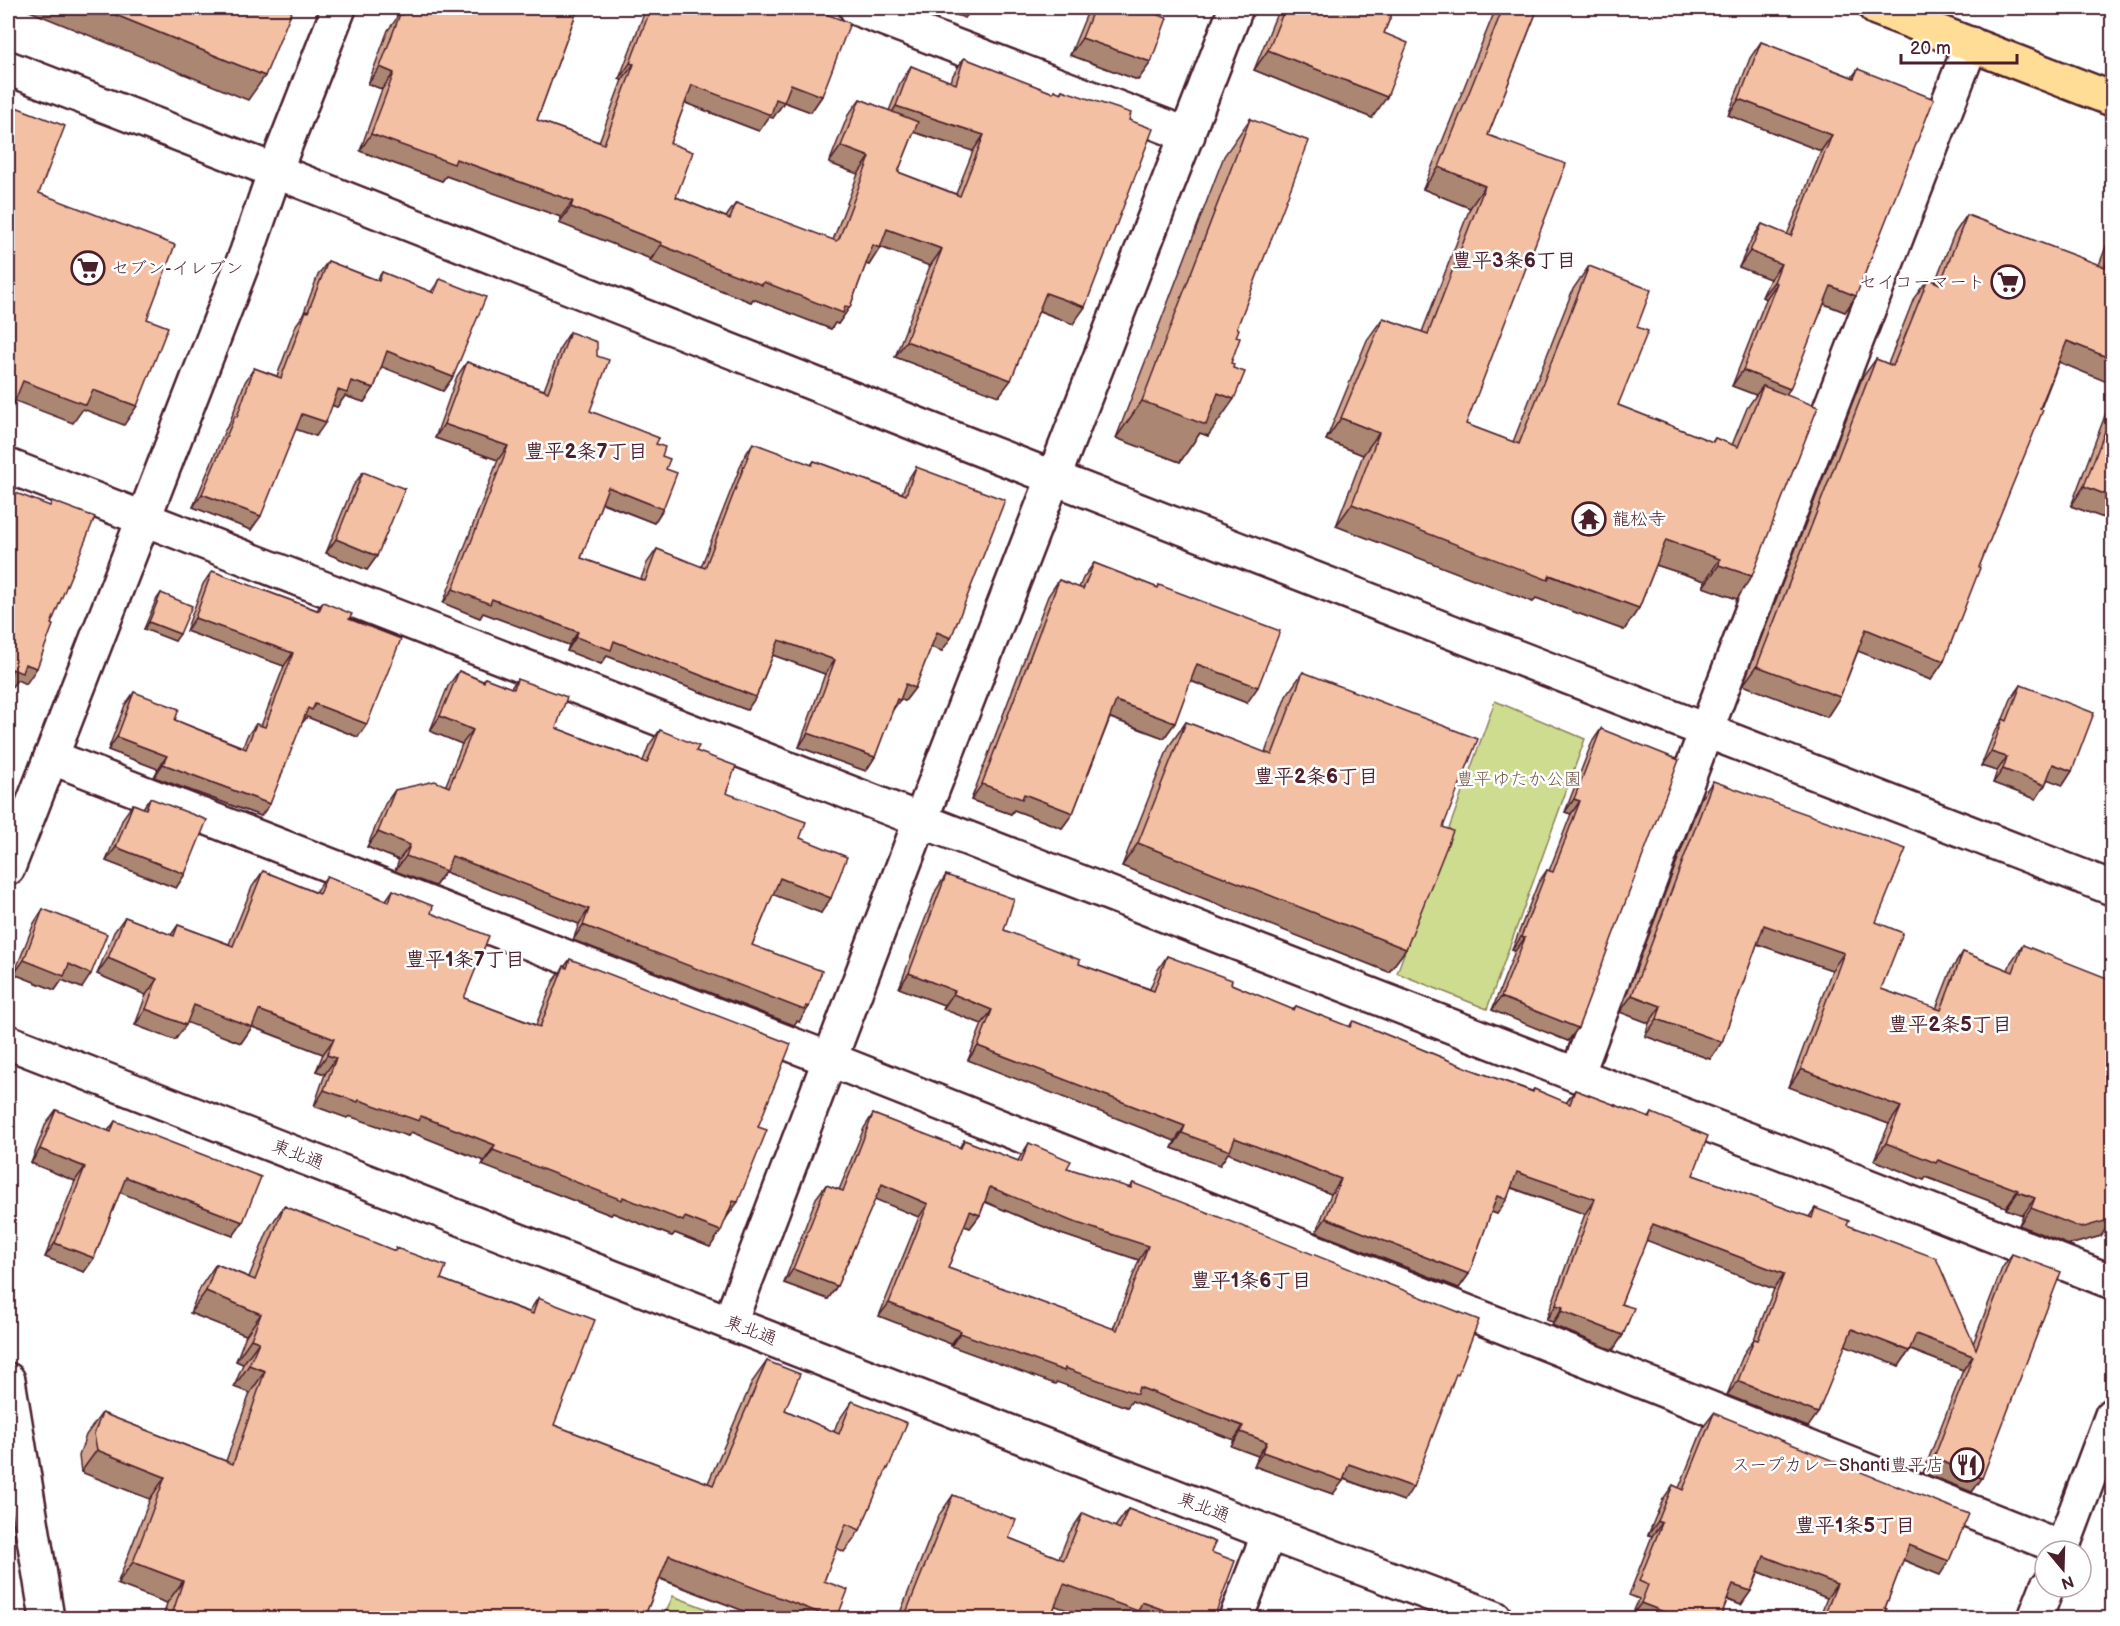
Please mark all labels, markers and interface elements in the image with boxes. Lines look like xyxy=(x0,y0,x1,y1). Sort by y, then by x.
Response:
scale bar xyxy=(1901,27,2016,65)
text: 20 m xyxy=(1910,38,1951,59)
district label: 豊平3条6丁目 xyxy=(1452,249,1576,273)
supermarket icon: セブン-イレブン xyxy=(70,250,106,286)
place label: セブン-イレブン xyxy=(111,258,244,279)
supermarket icon: セイコーマート xyxy=(1990,264,2026,300)
place label: セイコーマート xyxy=(1859,272,1985,293)
district label: 豊平2条7丁目 xyxy=(524,440,648,464)
temple icon: 龍松寺 xyxy=(1571,501,1607,537)
place label: 龍松寺 xyxy=(1612,509,1666,530)
district label: 豊平2条6丁目 xyxy=(1254,765,1378,789)
park label: 豊平ゆたか公園 xyxy=(1456,769,1582,790)
district label: 豊平1条7丁目 xyxy=(405,948,525,972)
district label: 豊平2条5丁目 xyxy=(1888,1013,2012,1037)
street label: 東北通 xyxy=(269,1135,327,1174)
district label: 豊平1条6丁目 xyxy=(1191,1269,1311,1293)
street label: 東北通 xyxy=(722,1311,780,1350)
restaurant icon: スープカレーShanti豊平店 xyxy=(1949,1447,1985,1483)
place label: スープカレーShanti豊平店 xyxy=(1732,1455,1944,1476)
street label: 東北通 xyxy=(1175,1488,1233,1527)
district label: 豊平1条5丁目 xyxy=(1795,1514,1915,1538)
north arrow xyxy=(2033,1539,2093,1599)
text: N xyxy=(2059,1571,2076,1593)

